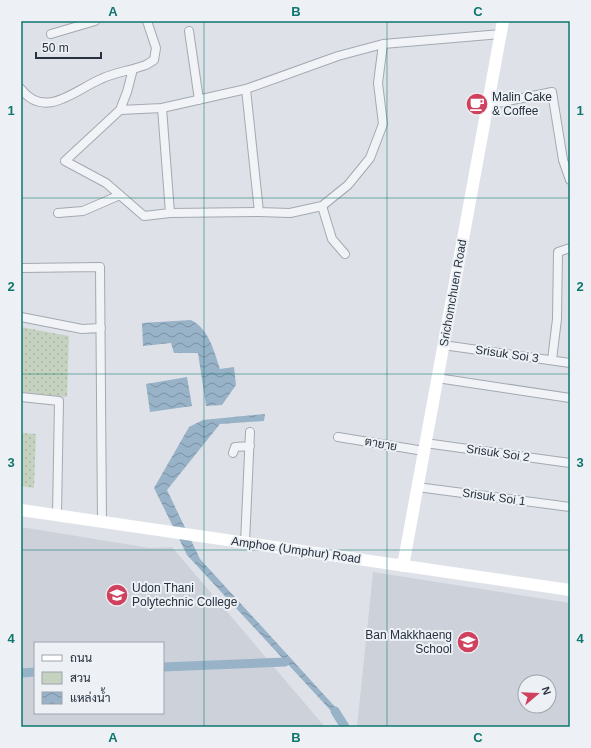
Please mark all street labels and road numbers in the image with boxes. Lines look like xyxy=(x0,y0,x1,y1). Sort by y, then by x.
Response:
street label: Srichomchuen Road xyxy=(437,238,469,348)
street label: Srisuk Soi 3 xyxy=(474,343,540,365)
street label: ตายาย xyxy=(364,434,398,454)
street label: Srisuk Soi 2 xyxy=(465,442,531,464)
street label: Srisuk Soi 1 xyxy=(461,486,527,508)
street label: Amphoe (Umphur) Road xyxy=(230,534,362,566)

